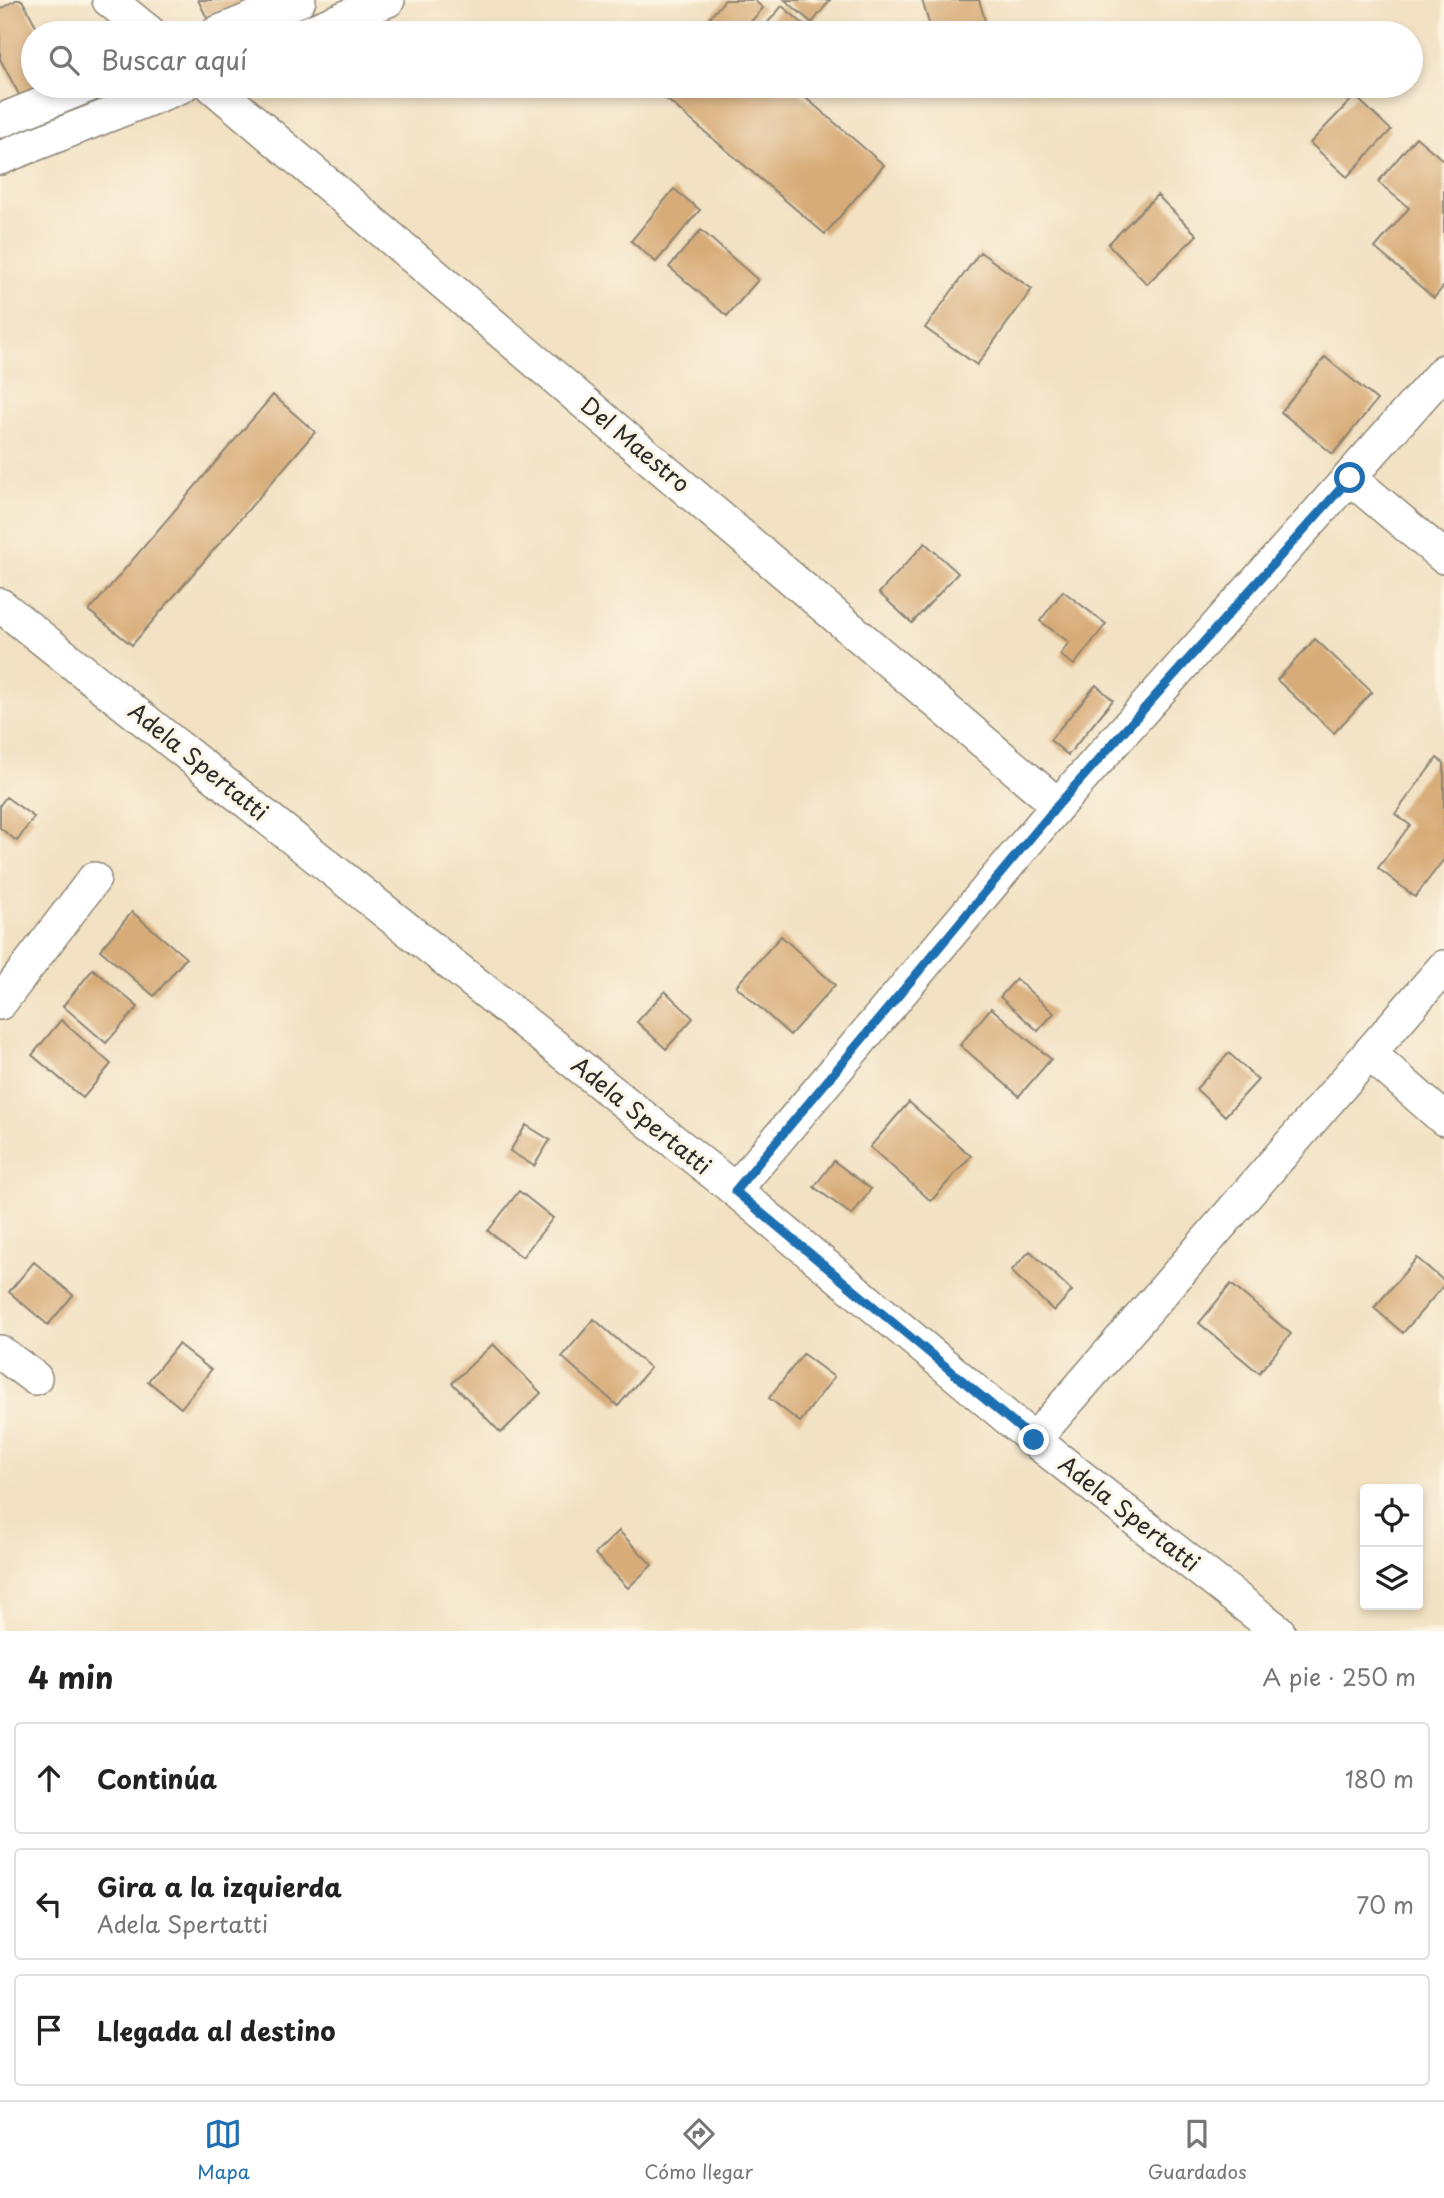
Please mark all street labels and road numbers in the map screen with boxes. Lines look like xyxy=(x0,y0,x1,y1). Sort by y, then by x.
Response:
street label: Del Maestro xyxy=(574,388,698,500)
street label: Adela Spertatti xyxy=(121,693,276,828)
street label: Adela Spertatti xyxy=(564,1047,719,1182)
street label: Adela Spertatti xyxy=(1052,1446,1208,1579)

